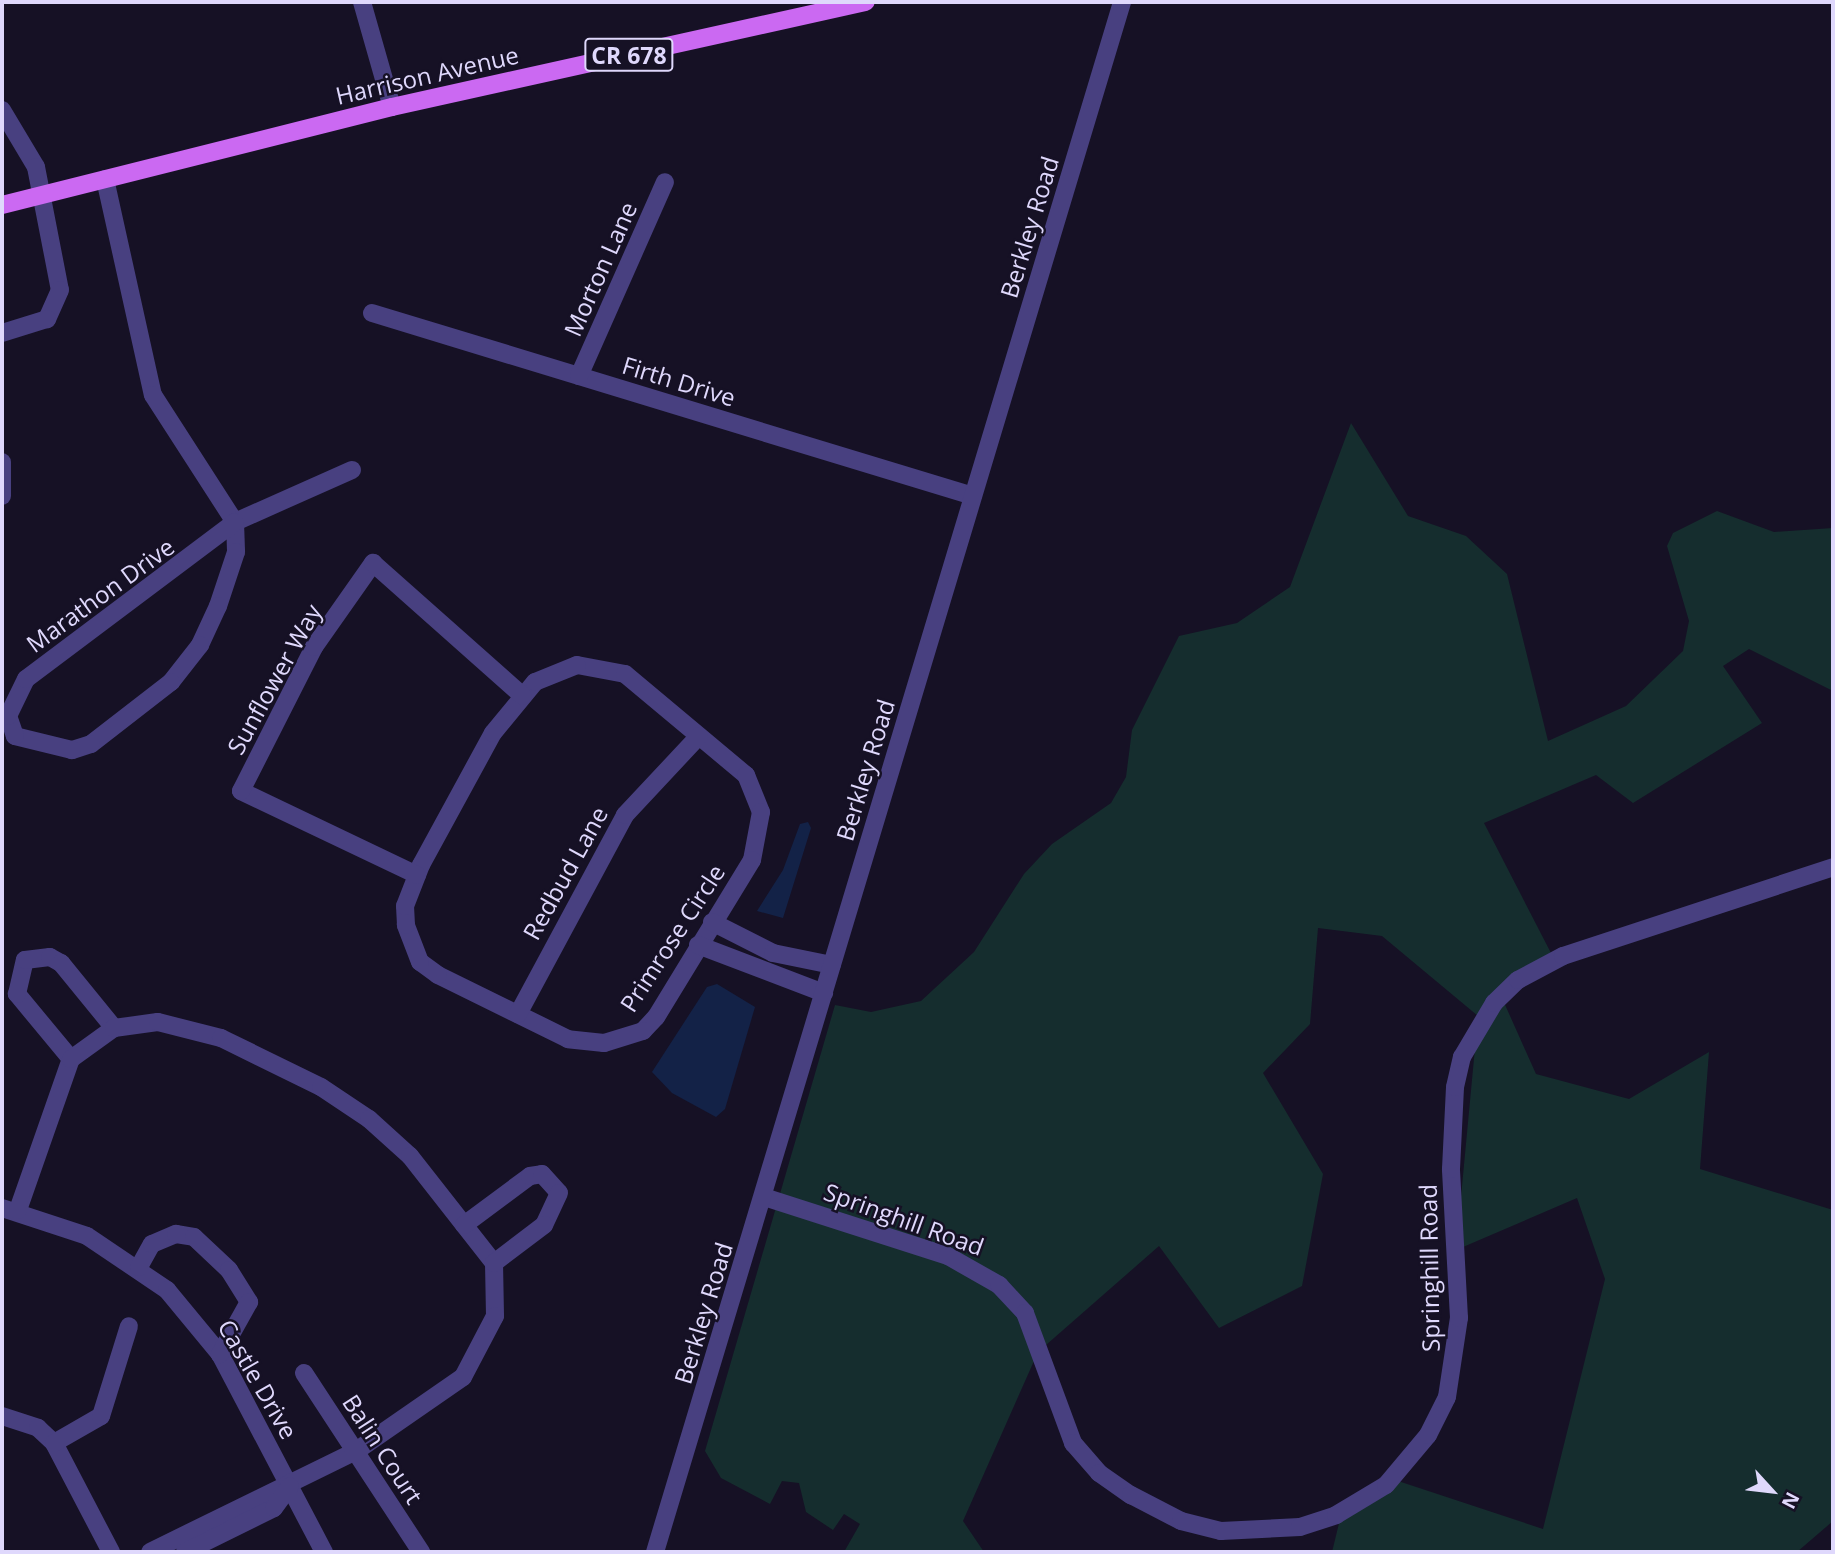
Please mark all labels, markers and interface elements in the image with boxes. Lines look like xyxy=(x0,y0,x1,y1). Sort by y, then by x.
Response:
road number: CR 678 xyxy=(584,36,674,74)
street label: Harrison Avenue xyxy=(333,40,521,110)
street label: Berkley Road xyxy=(994,153,1064,301)
street label: Morton Lane xyxy=(558,197,642,341)
street label: Firth Drive xyxy=(619,350,739,412)
street label: Marathon Drive xyxy=(21,532,179,658)
street label: Sunflower Way xyxy=(221,599,327,759)
street label: Berkley Road xyxy=(830,696,900,844)
street label: Redbud Lane xyxy=(517,802,613,944)
street label: Primrose Circle xyxy=(614,859,730,1017)
street label: Springhill Road xyxy=(820,1177,988,1261)
street label: Springhill Road xyxy=(1413,1184,1445,1352)
street label: Berkley Road xyxy=(668,1239,738,1387)
street label: Castle Drive xyxy=(212,1314,304,1444)
street label: Balin Court xyxy=(337,1389,429,1509)
north arrow xyxy=(1737,1456,1807,1526)
text: N xyxy=(1776,1488,1806,1513)

